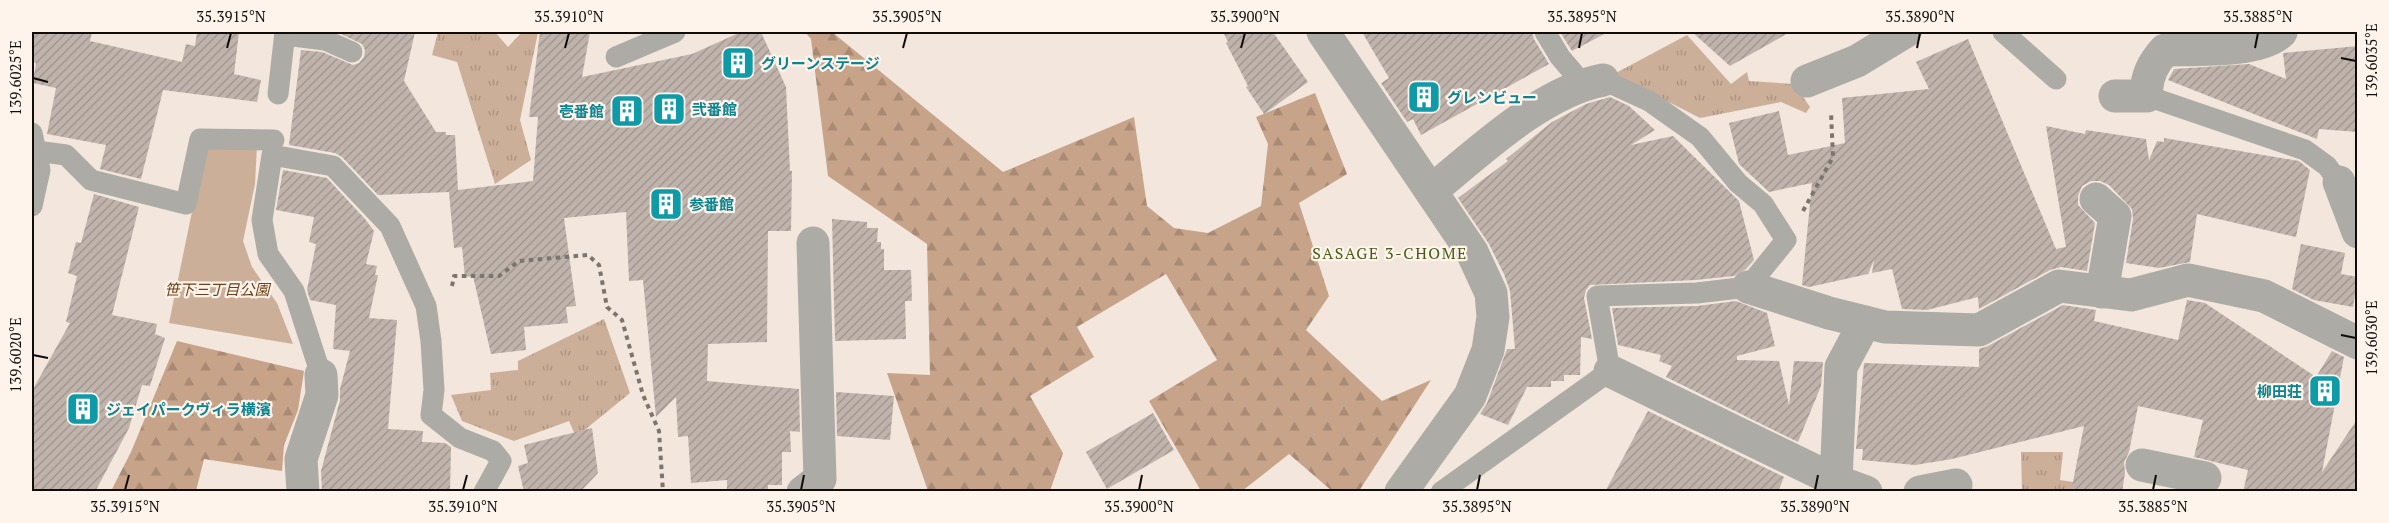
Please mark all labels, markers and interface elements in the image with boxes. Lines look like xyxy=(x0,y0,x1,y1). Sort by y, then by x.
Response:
text: 35.3915°N xyxy=(196,6,266,26)
text: 35.3910°N xyxy=(534,6,604,26)
text: 35.3905°N xyxy=(872,6,942,26)
text: 35.3900°N xyxy=(1210,6,1280,26)
text: 35.3895°N xyxy=(1547,6,1617,26)
text: 35.3890°N xyxy=(1885,6,1955,26)
text: 35.3885°N xyxy=(2223,6,2293,26)
text: 139.6035°E xyxy=(2361,23,2381,99)
text: 139.6025°E xyxy=(5,40,25,116)
building icon: グリーンステージ xyxy=(720,45,756,81)
place label: グリーンステージ xyxy=(761,53,880,73)
building icon: グレンビュー xyxy=(1406,79,1442,115)
place label: グレンビュー xyxy=(1447,87,1537,107)
building icon: 弐番館 xyxy=(651,91,687,127)
building icon: 壱番館 xyxy=(609,93,645,129)
place label: 弐番館 xyxy=(692,99,737,119)
place label: 壱番館 xyxy=(559,101,604,121)
building icon: 参番館 xyxy=(648,186,684,222)
place label: 参番館 xyxy=(689,194,734,214)
district label: SASAGE 3-CHOME xyxy=(1312,242,1468,264)
park label: 笹下三丁目公園 xyxy=(164,279,271,299)
text: 139.6030°E xyxy=(2361,300,2381,376)
text: 139.6020°E xyxy=(5,317,25,393)
building icon: 柳田荘 xyxy=(2307,373,2343,409)
place label: 柳田荘 xyxy=(2257,381,2302,401)
building icon: ジェイパークヴィラ横濱 xyxy=(65,391,101,427)
place label: ジェイパークヴィラ横濱 xyxy=(106,399,271,419)
text: 35.3915°N xyxy=(90,496,160,516)
text: 35.3910°N xyxy=(428,496,498,516)
text: 35.3905°N xyxy=(766,496,836,516)
text: 35.3900°N xyxy=(1104,496,1174,516)
text: 35.3895°N xyxy=(1442,496,1512,516)
text: 35.3890°N xyxy=(1780,496,1850,516)
text: 35.3885°N xyxy=(2118,496,2188,516)

